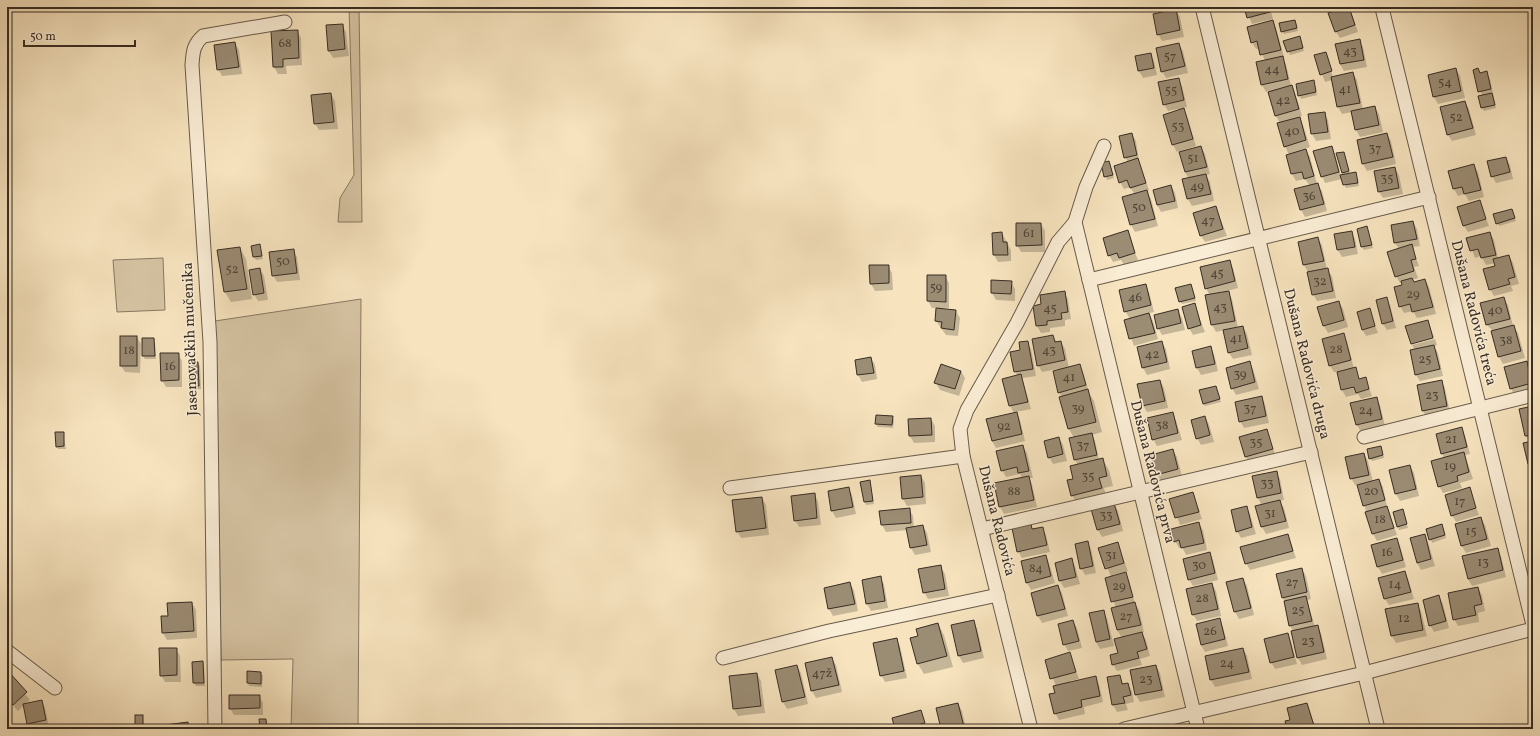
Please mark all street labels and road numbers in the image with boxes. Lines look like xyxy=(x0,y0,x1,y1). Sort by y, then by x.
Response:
street label: Dušana Radovića treća xyxy=(1445,238,1501,388)
street label: Jasenovačkih mučenika xyxy=(178,262,204,416)
street label: Dušana Radovića druga xyxy=(1277,286,1335,442)
street label: Dušana Radovića prva xyxy=(1124,398,1180,546)
street label: Dušana Radovića xyxy=(972,463,1020,579)

